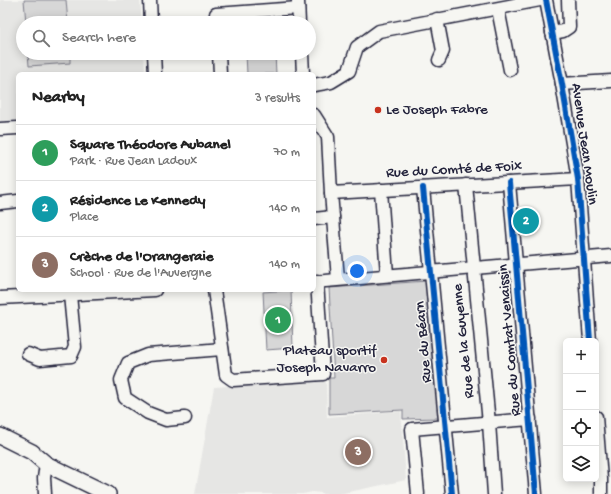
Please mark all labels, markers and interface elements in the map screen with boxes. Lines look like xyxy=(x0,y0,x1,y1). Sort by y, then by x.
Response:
search box xyxy=(16,16,316,60)
icon: search xyxy=(30,27,52,49)
text: Search here xyxy=(62,29,136,47)
street label: Avenue Jean Moulin xyxy=(567,82,601,206)
text: Nearby xyxy=(32,88,85,108)
text: 3 results xyxy=(255,91,300,106)
place label: Le Joseph Fabre xyxy=(386,101,488,119)
marker: Le Joseph Fabre xyxy=(373,105,383,115)
text: Square Théodore Aubanel xyxy=(70,136,231,154)
text: 1 xyxy=(42,145,48,160)
text: 70 m xyxy=(274,145,300,160)
text: Park · Rue Jean Ladoux xyxy=(70,154,197,169)
street label: Rue du Comté de Foix xyxy=(385,157,523,183)
text: Résidence Le Kennedy xyxy=(70,192,205,210)
text: 2 xyxy=(42,201,48,216)
text: 140 m xyxy=(269,201,300,216)
pin: 2 xyxy=(513,206,539,236)
text: Place xyxy=(70,210,98,225)
text: Crèche de l'Orangeraie xyxy=(70,248,214,266)
text: 3 xyxy=(42,257,48,272)
text: 140 m xyxy=(269,257,300,272)
your location xyxy=(347,261,367,281)
street label: Rue du Comtat Venaissin xyxy=(494,263,526,417)
text: School · Rue de l'Auvergne xyxy=(70,266,211,281)
street label: Rue de la Guyenne xyxy=(449,283,479,399)
street label: Rue du Béarn xyxy=(411,300,437,384)
pin: 1 xyxy=(265,305,291,335)
map controls xyxy=(563,338,599,482)
button: + xyxy=(563,338,599,374)
place label: Plateau sportif Joseph Navarro xyxy=(277,342,377,377)
marker: Plateau sportif Joseph Navarro xyxy=(379,355,389,365)
button: − xyxy=(563,374,599,410)
button: locate xyxy=(563,410,599,446)
pin: 3 xyxy=(345,437,371,467)
button: layers xyxy=(563,446,599,482)

